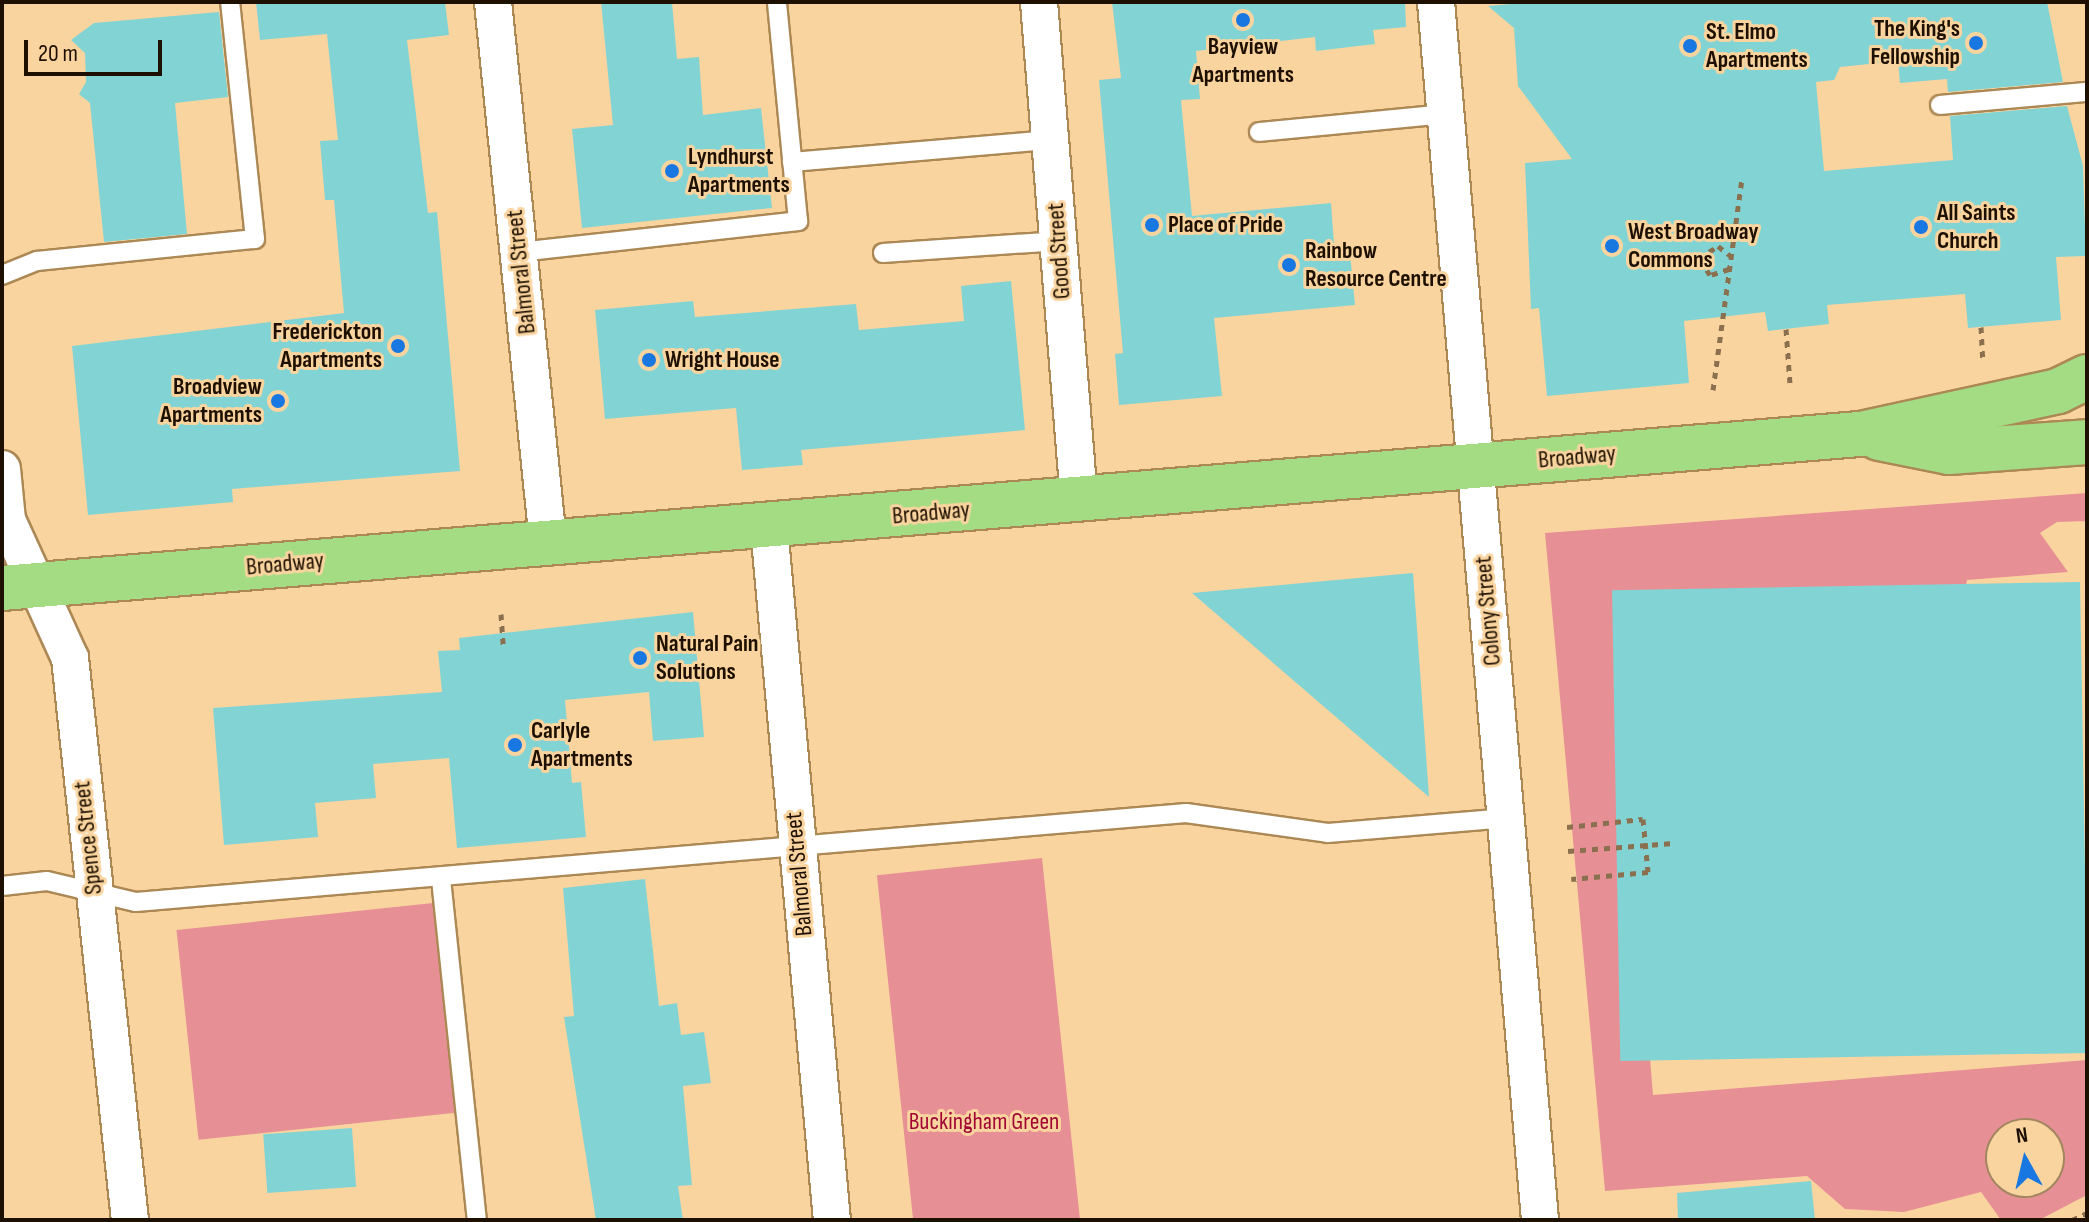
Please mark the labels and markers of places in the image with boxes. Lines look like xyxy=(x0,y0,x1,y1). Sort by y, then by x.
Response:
marker: Bayview Apartments xyxy=(1234,11,1252,29)
place label: The King's Fellowship xyxy=(1870,15,1960,71)
place label: St. Elmo Apartments xyxy=(1706,18,1808,74)
place label: Bayview Apartments xyxy=(1192,33,1294,89)
marker: The King's Fellowship xyxy=(1967,34,1985,52)
marker: St. Elmo Apartments xyxy=(1681,37,1699,55)
place label: Lyndhurst Apartments xyxy=(688,143,790,199)
marker: Lyndhurst Apartments xyxy=(663,162,681,180)
place label: All Saints Church xyxy=(1937,199,2016,255)
place label: Place of Pride xyxy=(1168,211,1283,239)
marker: Place of Pride xyxy=(1143,216,1161,234)
place label: West Broadway Commons xyxy=(1628,218,1759,274)
marker: All Saints Church xyxy=(1912,218,1930,236)
place label: Rainbow Resource Centre xyxy=(1305,237,1447,293)
marker: West Broadway Commons xyxy=(1603,237,1621,255)
marker: Rainbow Resource Centre xyxy=(1280,256,1298,274)
place label: Frederickton Apartments xyxy=(273,318,382,374)
marker: Frederickton Apartments xyxy=(389,337,407,355)
place label: Wright House xyxy=(665,346,779,374)
marker: Wright House xyxy=(640,351,658,369)
place label: Broadview Apartments xyxy=(160,373,262,429)
marker: Broadview Apartments xyxy=(269,392,287,410)
place label: Natural Pain Solutions xyxy=(656,630,759,686)
marker: Natural Pain Solutions xyxy=(631,649,649,667)
place label: Carlyle Apartments xyxy=(531,717,633,773)
marker: Carlyle Apartments xyxy=(506,736,524,754)

